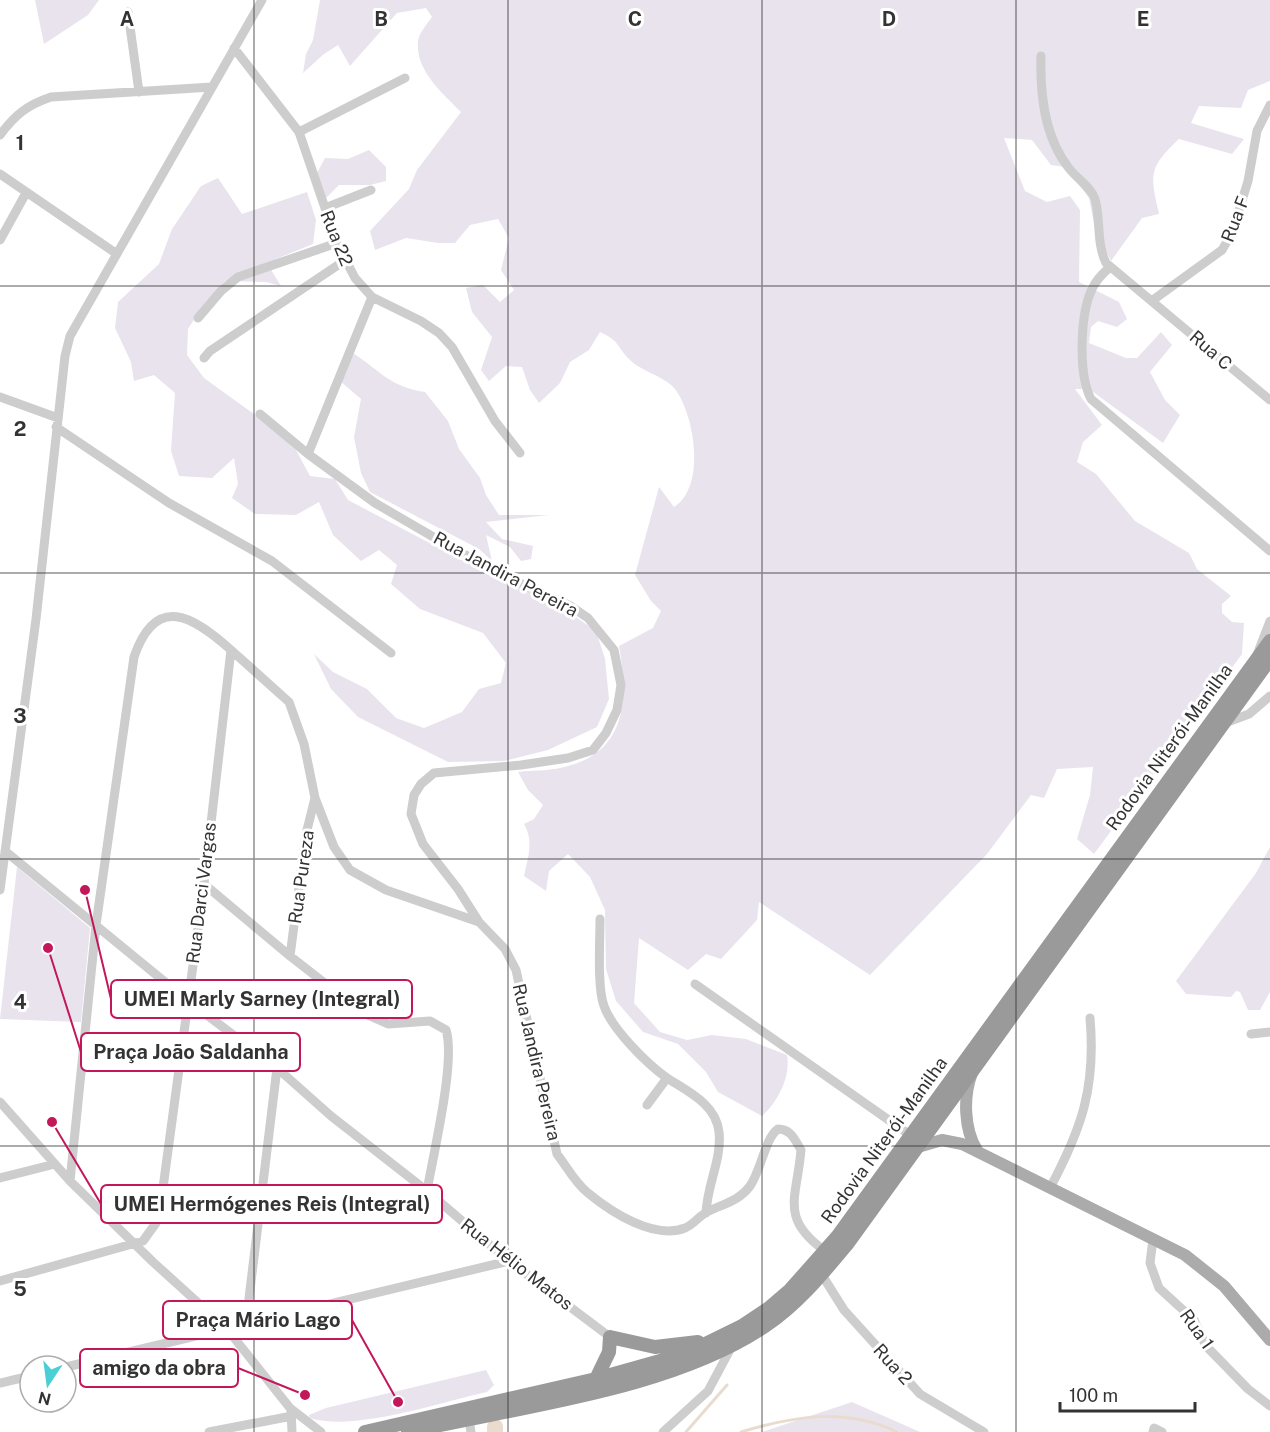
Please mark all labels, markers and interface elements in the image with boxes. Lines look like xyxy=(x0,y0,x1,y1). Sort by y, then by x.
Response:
text: A xyxy=(120,7,134,31)
text: B xyxy=(374,7,388,31)
text: C xyxy=(628,7,642,31)
text: D xyxy=(882,7,896,31)
text: E xyxy=(1137,7,1149,31)
text: 1 xyxy=(16,131,24,155)
street label: Rua F xyxy=(1217,193,1253,245)
street label: Rua 22 xyxy=(316,207,358,269)
street label: Rua C xyxy=(1186,326,1236,374)
text: 2 xyxy=(14,417,26,441)
street label: Rua Jandira Pereira xyxy=(430,527,582,621)
street label: Rodovia Niterói-Manilha xyxy=(1102,660,1236,834)
text: 3 xyxy=(13,704,27,728)
street label: Rua Darci Vargas xyxy=(182,821,220,965)
street label: Rua Pureza xyxy=(284,829,318,925)
callout: UMEI Marly Sarney (Integral) xyxy=(111,980,412,1018)
street label: Rua Jandira Pereira xyxy=(509,981,565,1143)
text: UMEI Marly Sarney (Integral) xyxy=(124,987,400,1011)
text: 4 xyxy=(13,990,27,1014)
callout: Praça João Saldanha xyxy=(81,1033,300,1071)
text: Praça João Saldanha xyxy=(93,1040,289,1064)
street label: Rodovia Niterói-Manilha xyxy=(817,1053,951,1227)
callout: UMEI Hermógenes Reis (Integral) xyxy=(101,1185,442,1223)
text: UMEI Hermógenes Reis (Integral) xyxy=(114,1192,430,1216)
street label: Rua Hélio Matos xyxy=(457,1214,577,1314)
text: 5 xyxy=(13,1277,27,1301)
callout: Praça Mário Lago xyxy=(163,1301,352,1339)
street label: Rua 1 xyxy=(1176,1305,1218,1353)
text: Praça Mário Lago xyxy=(176,1308,340,1332)
street label: Rua 2 xyxy=(869,1339,917,1389)
callout: amigo da obra xyxy=(80,1349,238,1387)
north arrow xyxy=(18,1354,78,1414)
text: amigo da obra xyxy=(92,1356,226,1380)
scale bar xyxy=(1060,1375,1195,1413)
text: 100 m xyxy=(1069,1385,1118,1406)
text: N xyxy=(37,1387,53,1409)

